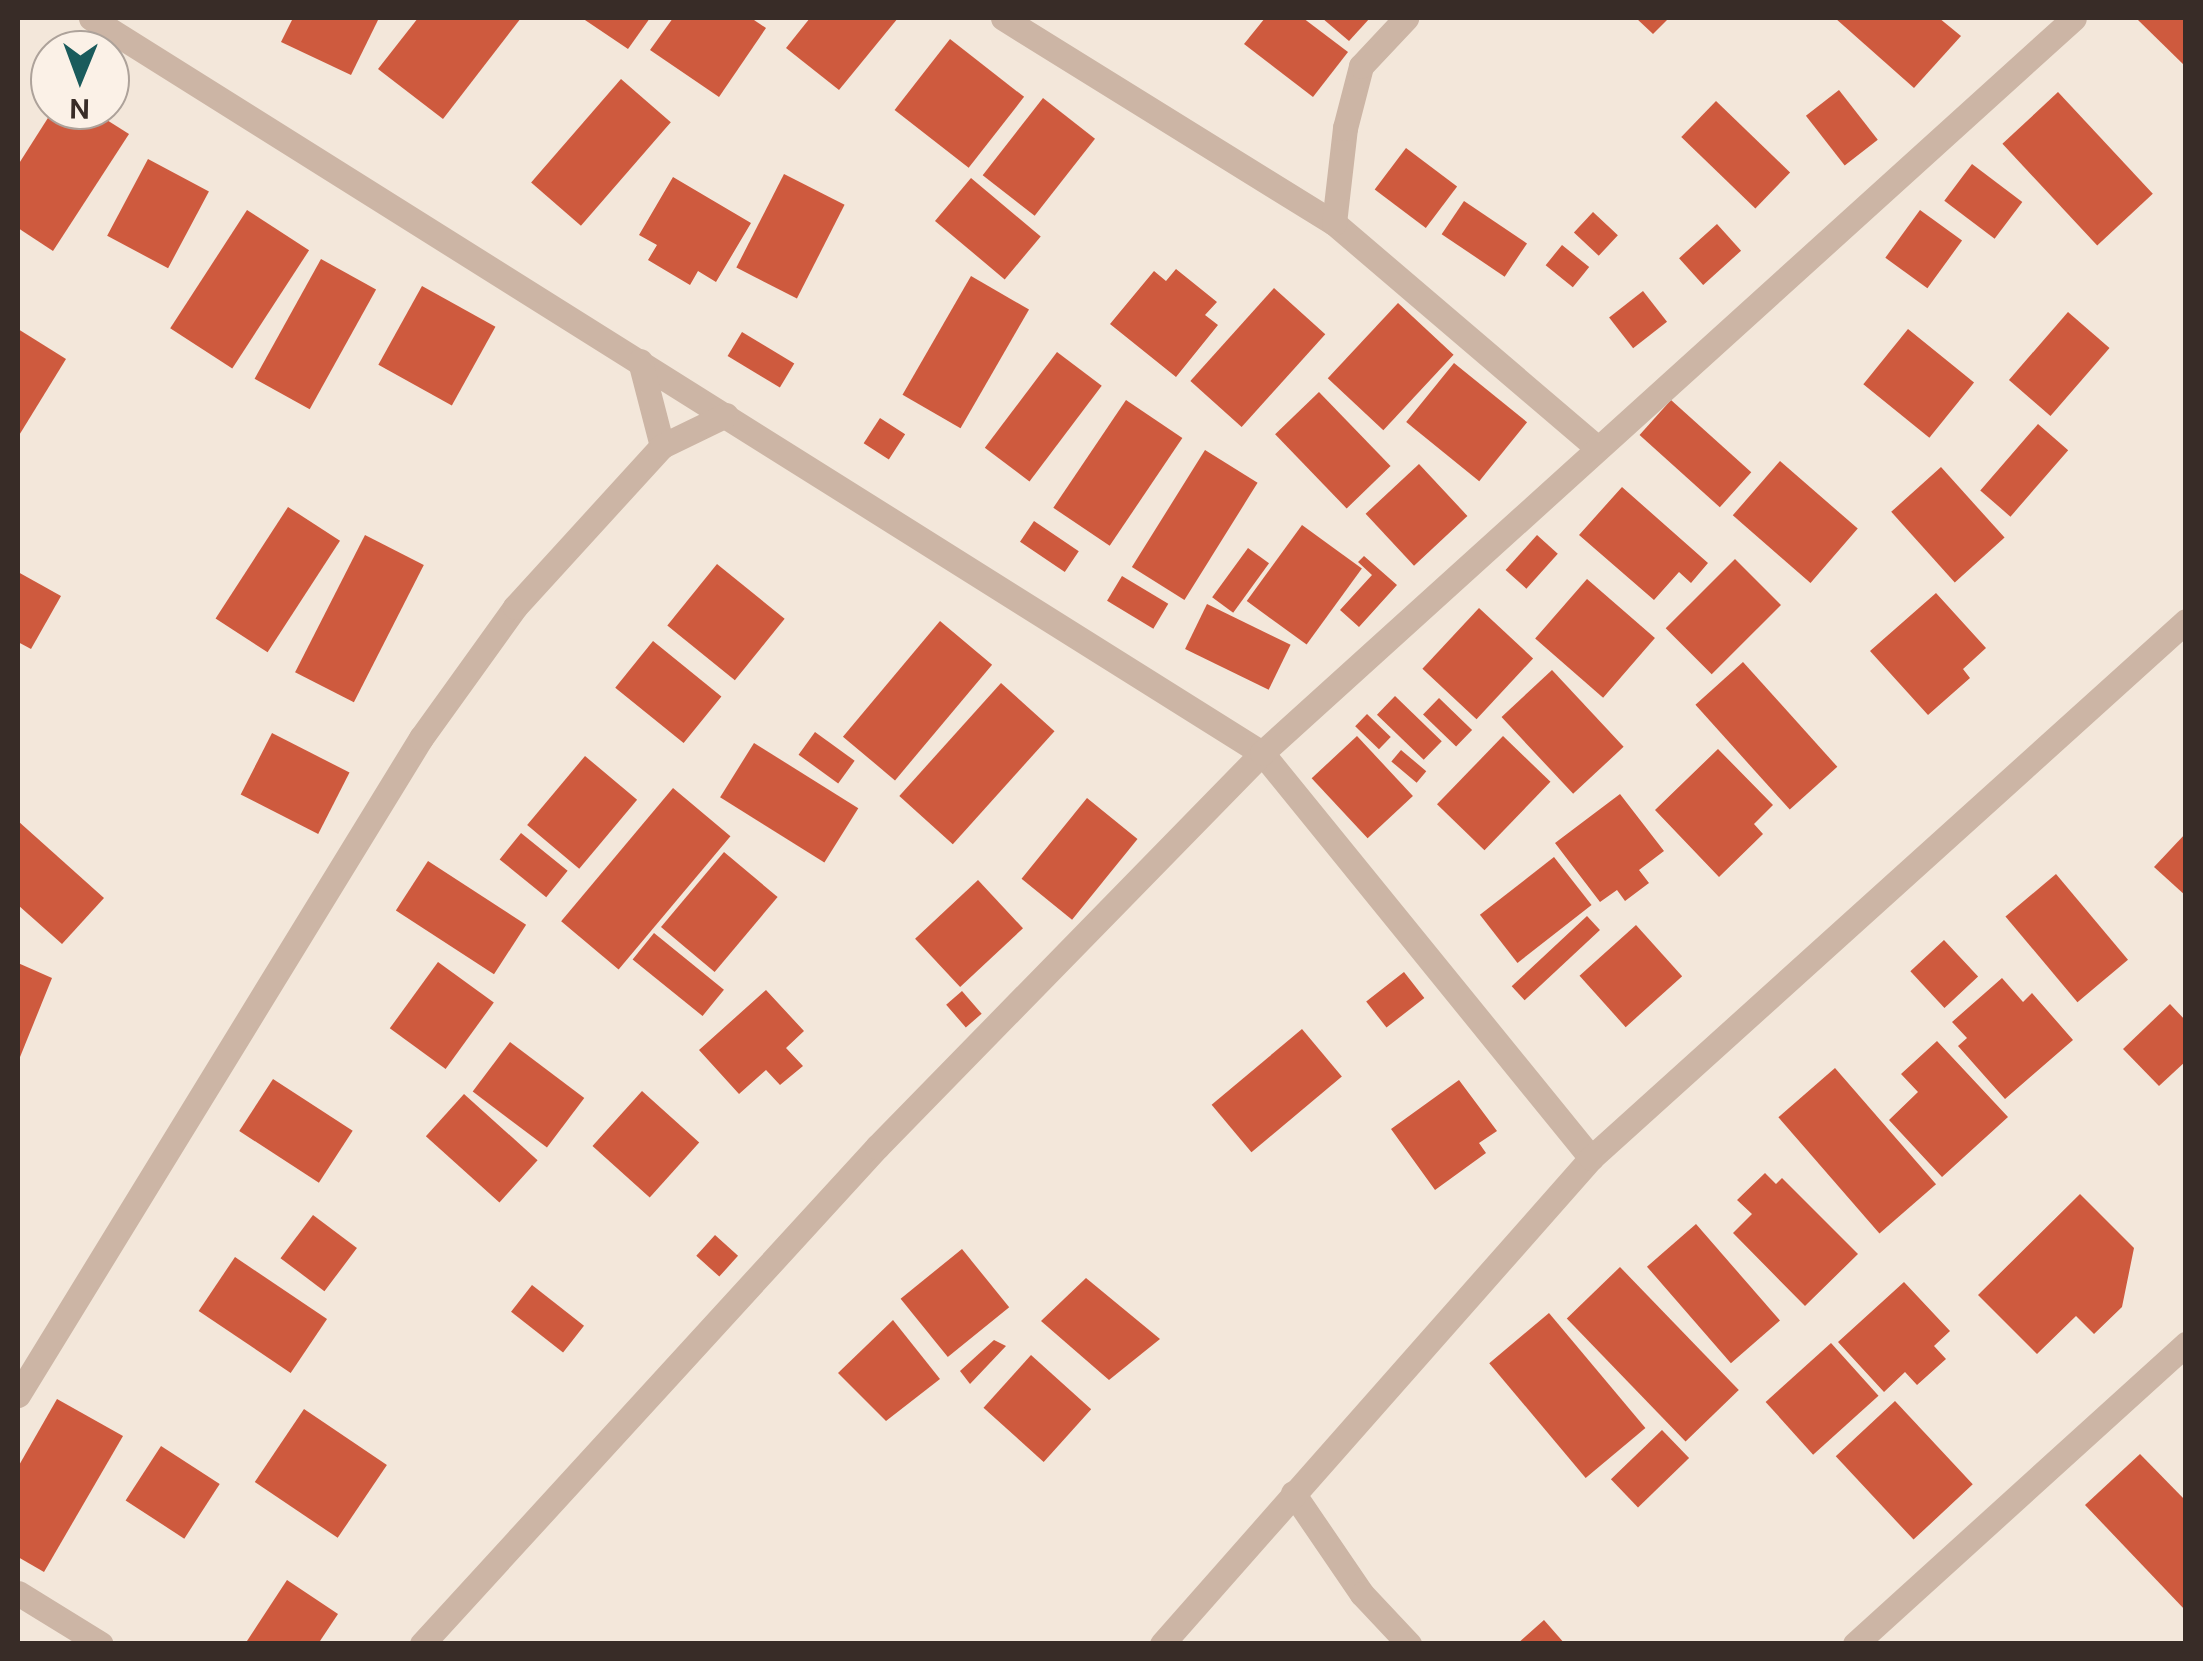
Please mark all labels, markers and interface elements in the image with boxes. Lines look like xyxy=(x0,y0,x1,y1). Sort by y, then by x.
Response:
north arrow xyxy=(30,30,130,130)
text: N xyxy=(69,90,90,127)

